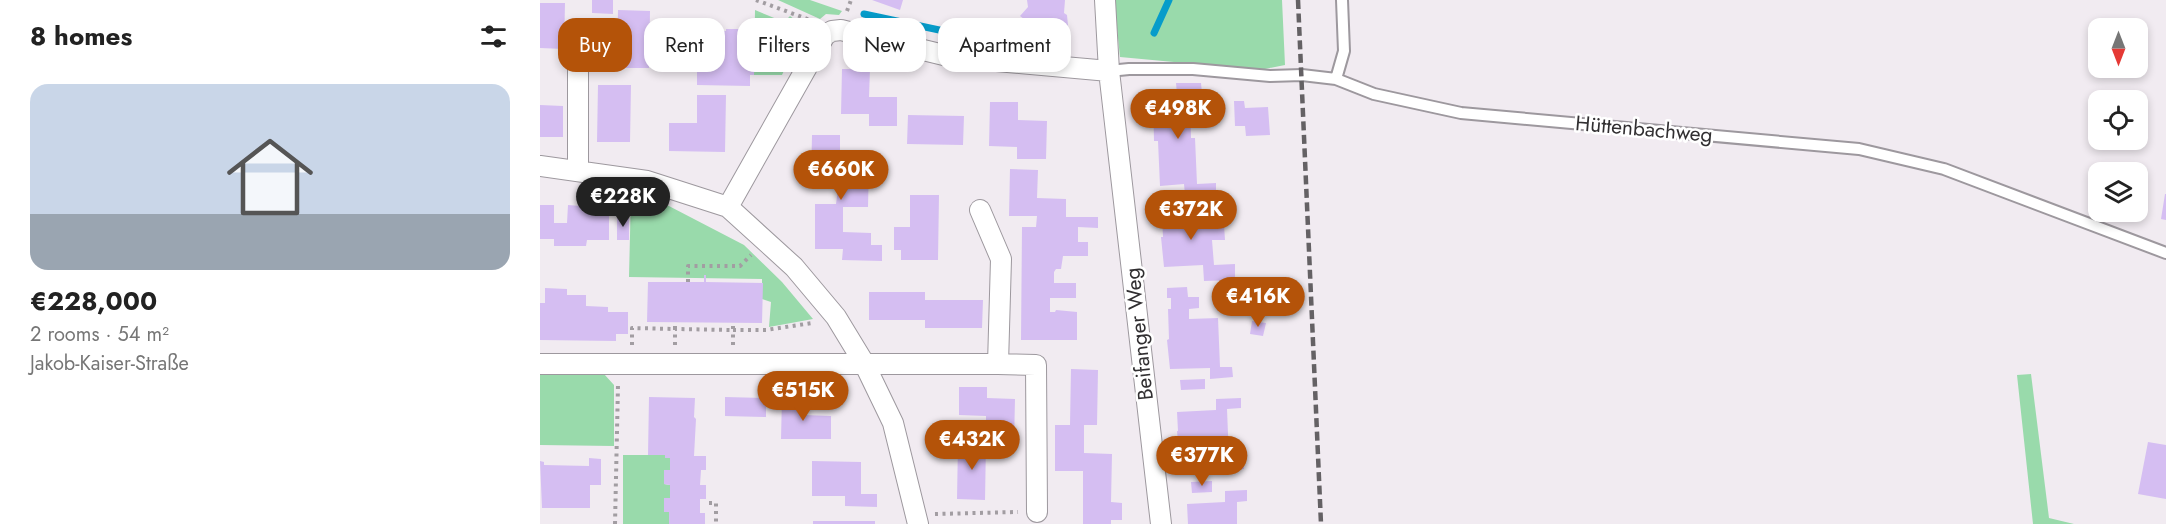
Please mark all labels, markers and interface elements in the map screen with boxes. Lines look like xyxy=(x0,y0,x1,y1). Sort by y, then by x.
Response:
text: 8 homes xyxy=(30,17,132,55)
chip: Buy xyxy=(558,18,632,72)
chip: Rent xyxy=(644,18,725,72)
chip: Filters xyxy=(737,18,831,72)
chip: New xyxy=(843,18,926,72)
chip: Apartment xyxy=(938,18,1071,72)
north arrow xyxy=(2088,18,2148,78)
map controls xyxy=(2088,18,2148,222)
icon: filters xyxy=(477,20,510,53)
pin: €498K xyxy=(1136,89,1220,140)
button: locate xyxy=(2088,90,2148,150)
text: €498K xyxy=(1145,94,1211,123)
street label: Hüttenbachweg xyxy=(1574,108,1714,150)
icon: home xyxy=(216,123,324,231)
pin: €660K xyxy=(799,150,883,201)
text: €660K xyxy=(807,155,875,184)
button: layers xyxy=(2088,162,2148,222)
pin: €228K xyxy=(581,177,665,228)
text: €228K xyxy=(590,182,656,211)
pin: €372K xyxy=(1149,190,1233,241)
text: €372K xyxy=(1159,195,1223,224)
street label: Beifanger Weg xyxy=(1117,266,1161,402)
pin: €416K xyxy=(1216,277,1300,328)
text: €228,000 xyxy=(30,282,157,320)
text: €416K xyxy=(1226,282,1290,311)
text: 2 rooms · 54 m² xyxy=(30,320,169,349)
text: Jakob-Kaiser-Straße xyxy=(30,349,189,378)
pin: €515K xyxy=(761,371,845,422)
text: €515K xyxy=(771,376,835,405)
pin: €432K xyxy=(930,420,1014,471)
text: €432K xyxy=(939,425,1005,454)
pin: €377K xyxy=(1160,436,1244,487)
text: €377K xyxy=(1170,441,1234,470)

